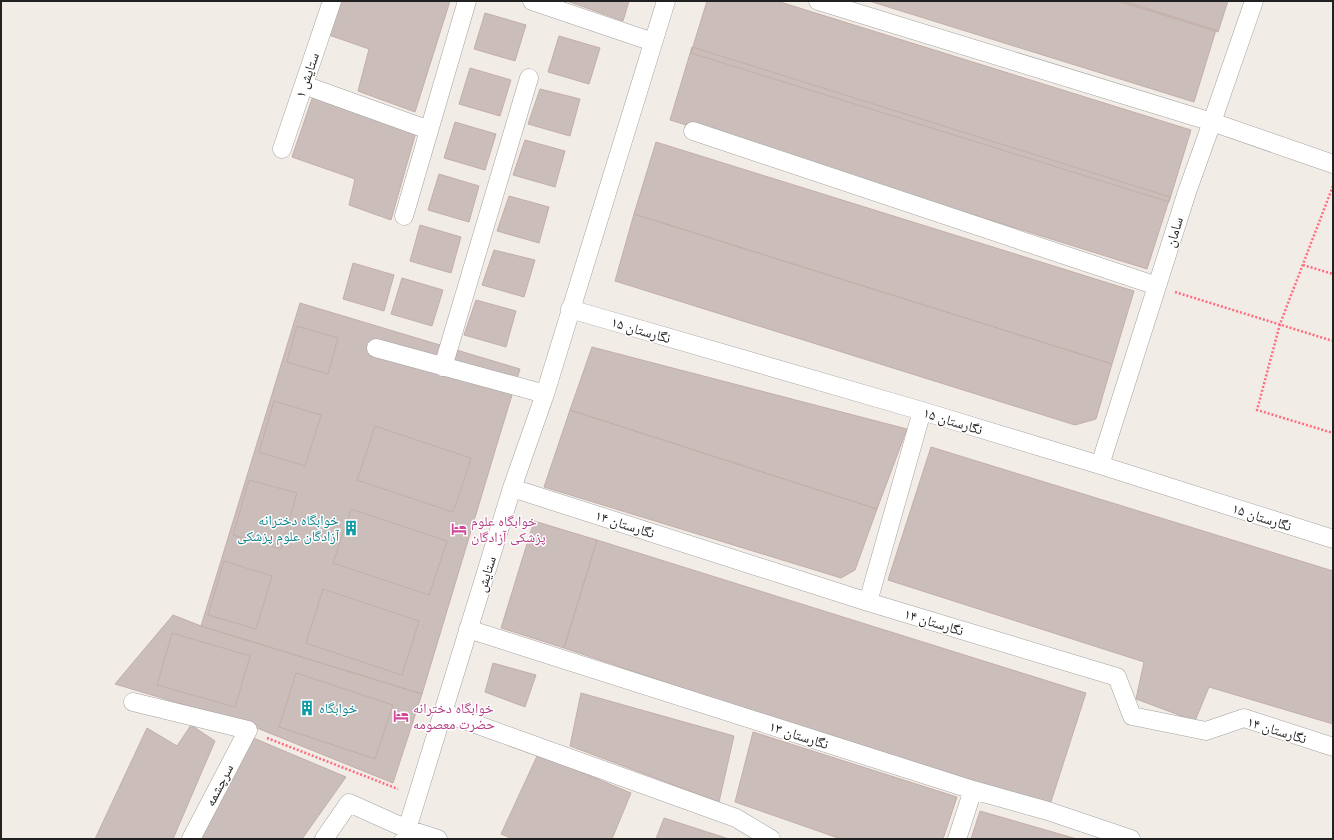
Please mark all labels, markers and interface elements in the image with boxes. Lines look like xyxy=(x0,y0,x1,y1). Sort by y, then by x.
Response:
street label: ستایش ۱ xyxy=(292,50,323,100)
street label: سامان xyxy=(1162,215,1187,249)
street label: نگارستان ۱۵ xyxy=(609,314,673,347)
street label: نگارستان ۱۵ xyxy=(921,404,985,439)
street label: نگارستان ۱۵ xyxy=(1230,500,1294,535)
street label: نگارستان ۱۴ xyxy=(593,507,657,542)
place label: خوابگاه دخترانه آزادگان علوم پزشکی xyxy=(237,512,339,546)
place label: خوابگاه علوم پزشکی آزادگان xyxy=(471,513,546,546)
building icon: خوابگاه دخترانه آزادگان علوم پزشکی xyxy=(342,519,360,537)
hotel icon: خوابگاه علوم پزشکی آزادگان xyxy=(450,520,468,538)
street label: ستایش xyxy=(473,554,500,594)
street label: نگارستان ۱۴ xyxy=(902,605,966,640)
building icon: خوابگاه xyxy=(298,699,316,717)
place label: خوابگاه xyxy=(319,700,357,717)
place label: خوابگاه دخترانه حضرت معصومه xyxy=(413,700,495,733)
hotel icon: خوابگاه دخترانه حضرت معصومه xyxy=(392,707,410,725)
street label: نگارستان ۱۴ xyxy=(1245,713,1309,748)
street label: نگارستان ۱۳ xyxy=(767,718,831,753)
street label: سرچشمه xyxy=(202,761,237,809)

